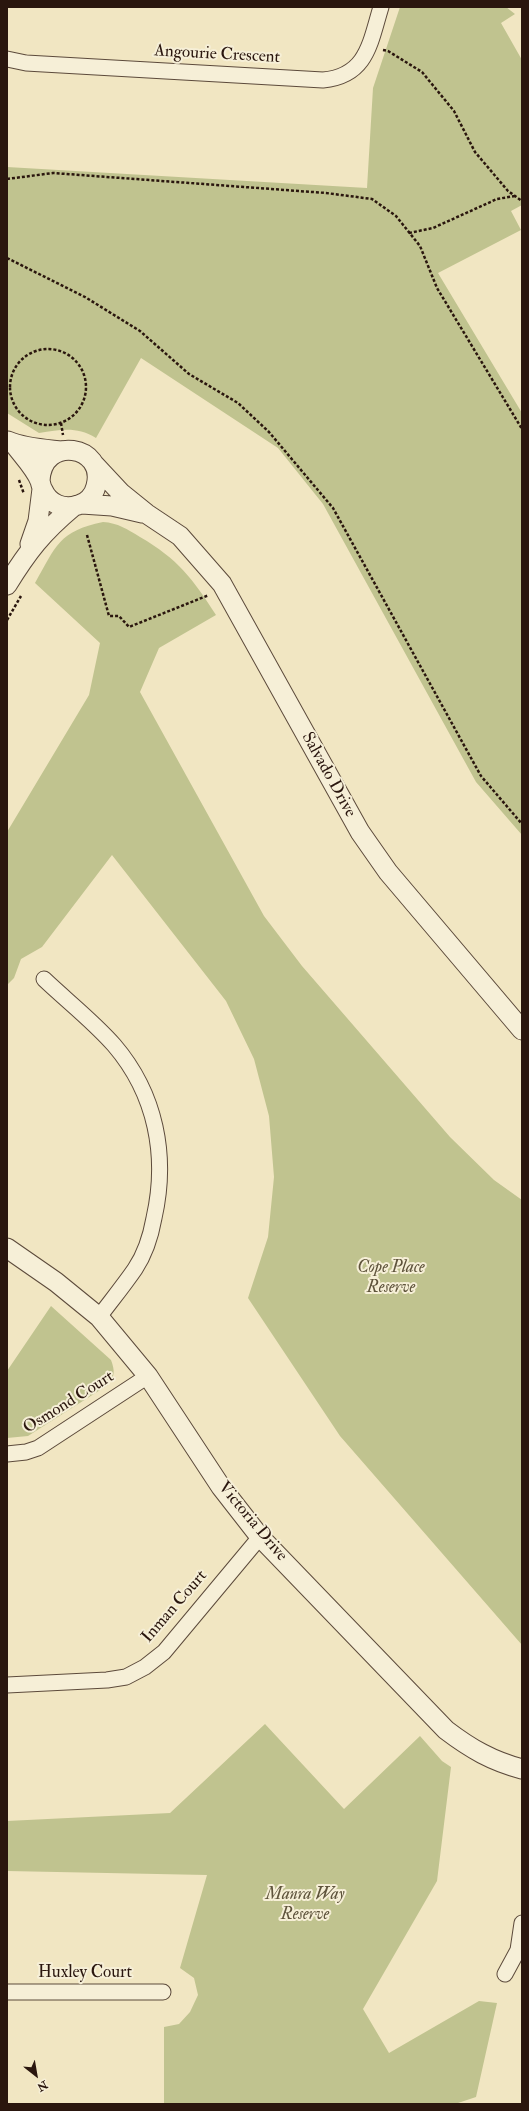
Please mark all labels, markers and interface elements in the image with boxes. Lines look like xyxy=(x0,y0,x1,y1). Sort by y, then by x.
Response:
street label: Angourie Crescent xyxy=(154,42,280,68)
street label: Salvado Drive xyxy=(296,729,360,821)
park label: Cope Place Reserve xyxy=(357,1258,425,1298)
street label: Osmond Court xyxy=(20,1367,118,1439)
street label: Victoria Drive xyxy=(213,1478,291,1566)
street label: Inman Court xyxy=(138,1567,212,1647)
park label: Manra Way Reserve xyxy=(266,1885,344,1925)
street label: Huxley Court xyxy=(38,1963,132,1983)
north arrow xyxy=(16,2055,56,2095)
text: N xyxy=(35,2078,50,2094)

